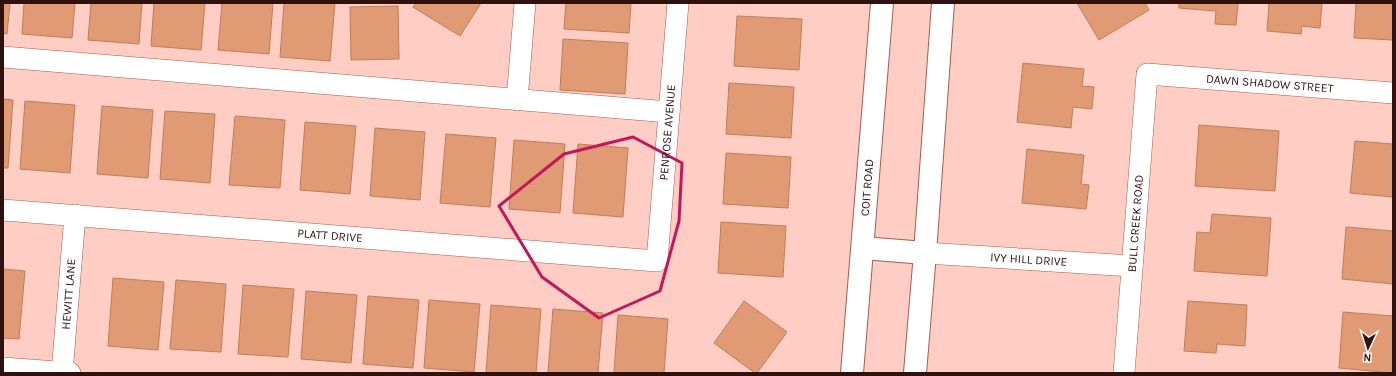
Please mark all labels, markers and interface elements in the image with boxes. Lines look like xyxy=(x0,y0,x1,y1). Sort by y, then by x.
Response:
street label: DAWN SHADOW STREET xyxy=(1205,72,1334,95)
street label: PENROSE AVENUE xyxy=(657,84,678,181)
street label: COIT ROAD xyxy=(858,158,876,217)
street label: BULL CREEK ROAD xyxy=(1125,174,1146,273)
street label: PLATT DRIVE xyxy=(297,226,363,245)
street label: IVY HILL DRIVE xyxy=(990,250,1068,269)
street label: HEWITT LANE xyxy=(59,258,78,330)
north arrow xyxy=(1348,328,1388,368)
text: N xyxy=(1363,351,1372,364)

